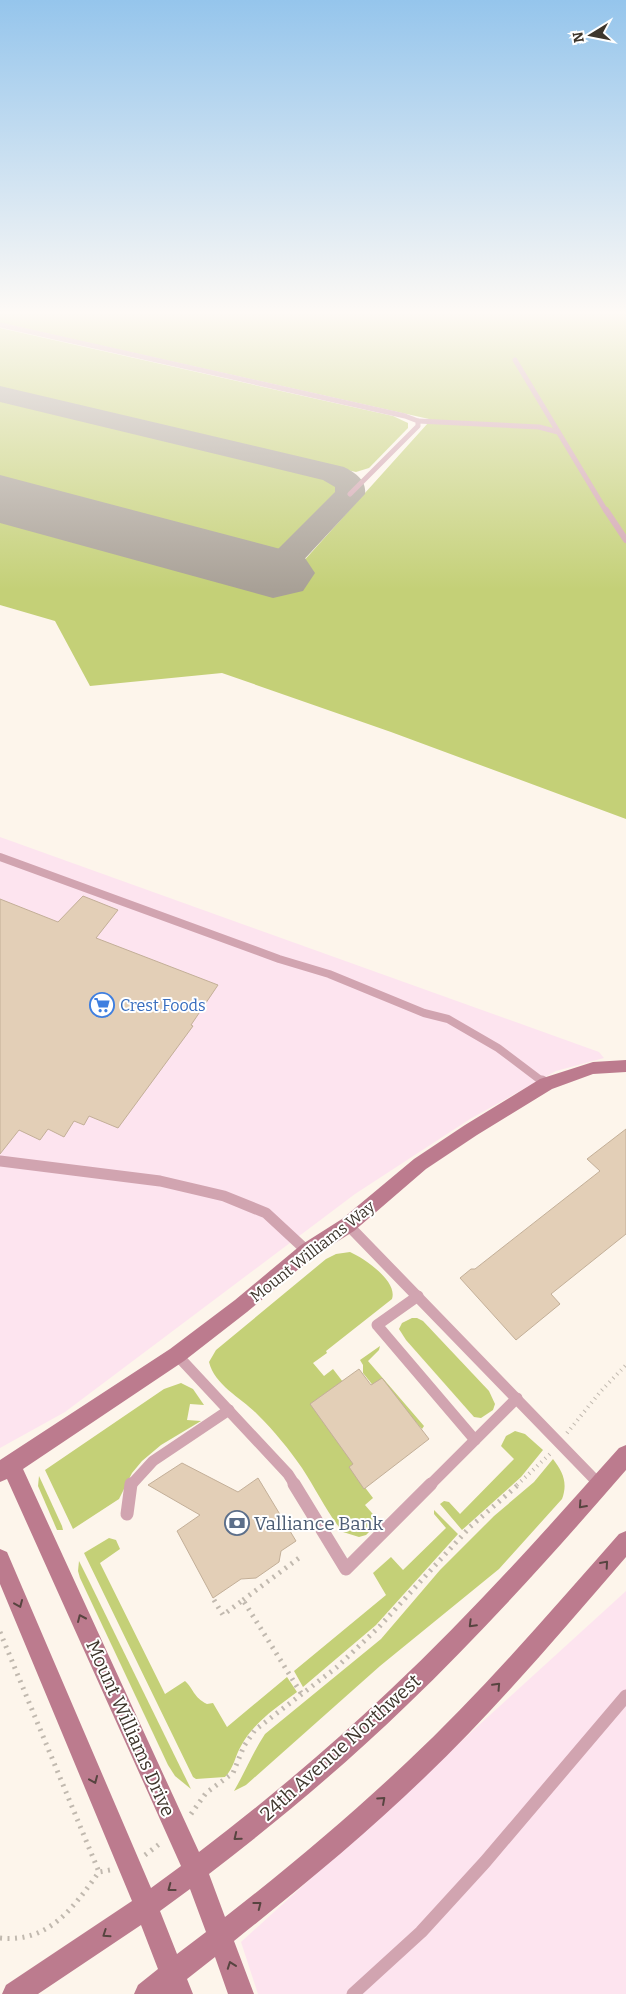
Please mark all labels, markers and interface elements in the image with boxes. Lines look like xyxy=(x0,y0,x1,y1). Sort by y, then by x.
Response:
north arrow xyxy=(566,10,616,60)
text: N xyxy=(569,30,588,44)
supermarket icon: Crest Foods xyxy=(89,992,115,1018)
place label: Crest Foods xyxy=(120,996,206,1015)
street label: Mount Williams Way xyxy=(246,1196,379,1306)
one-way arrow xyxy=(579,1499,588,1508)
bank icon: Valliance Bank xyxy=(224,1510,250,1536)
place label: Valliance Bank xyxy=(254,1512,384,1535)
one-way arrow xyxy=(600,1561,609,1570)
one-way arrow xyxy=(13,1599,24,1608)
one-way arrow xyxy=(77,1614,87,1623)
one-way arrow xyxy=(469,1618,478,1627)
street label: Mount Williams Drive xyxy=(81,1636,180,1820)
street label: 24th Avenue Northwest xyxy=(255,1669,425,1825)
one-way arrow xyxy=(491,1682,500,1691)
one-way arrow xyxy=(88,1775,99,1784)
one-way arrow xyxy=(377,1797,386,1806)
one-way arrow xyxy=(234,1831,243,1839)
one-way arrow xyxy=(168,1882,177,1890)
one-way arrow xyxy=(252,1903,261,1911)
one-way arrow xyxy=(103,1928,112,1937)
one-way arrow xyxy=(226,1961,236,1970)

